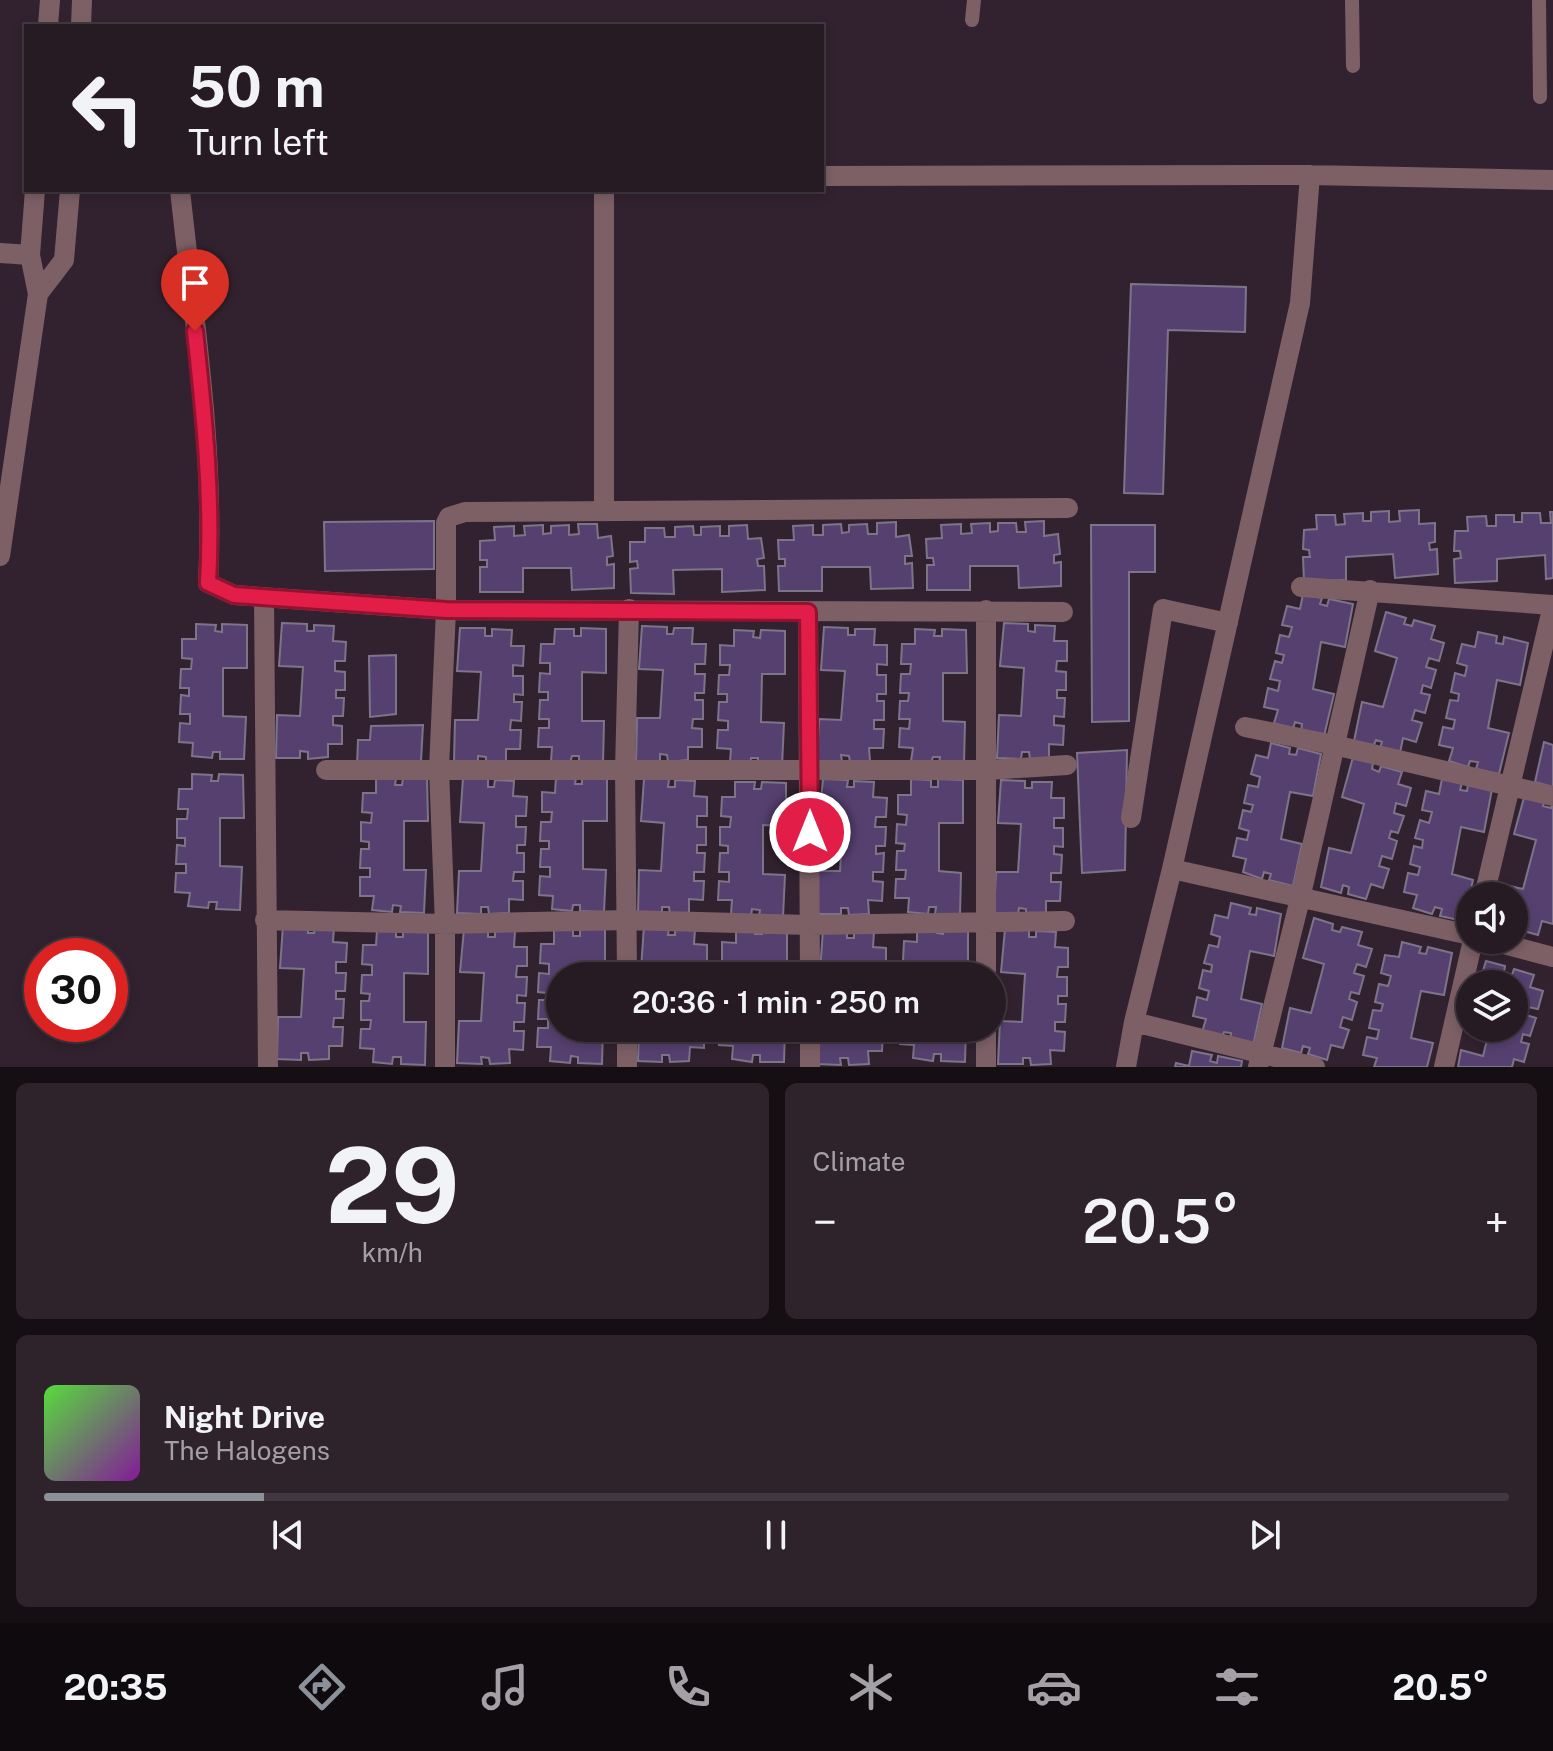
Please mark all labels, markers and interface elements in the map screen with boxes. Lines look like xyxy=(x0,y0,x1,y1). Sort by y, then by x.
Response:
text: 50 m xyxy=(188,54,325,120)
icon: left xyxy=(56,56,160,160)
text: Turn left xyxy=(188,121,329,163)
pin xyxy=(161,249,229,331)
icon: arrive xyxy=(173,261,217,305)
position arrow xyxy=(768,790,852,874)
map controls xyxy=(1456,882,1528,1042)
button: sound xyxy=(1456,882,1528,954)
speed limit sign: 30 xyxy=(24,938,128,1042)
button: layers xyxy=(1456,970,1528,1042)
text: 20:36 · 1 min · 250 m xyxy=(632,984,920,1020)
text: 29 xyxy=(325,1124,460,1246)
text: Climate xyxy=(813,1146,906,1177)
text: 20.5° xyxy=(1082,1186,1239,1257)
text: − xyxy=(813,1196,837,1248)
text: + xyxy=(1485,1196,1509,1248)
text: km/h xyxy=(362,1237,423,1268)
text: Night Drive xyxy=(164,1399,325,1435)
text: The Halogens xyxy=(164,1435,330,1466)
icon: previous xyxy=(266,1513,310,1557)
icon: pause xyxy=(754,1513,798,1557)
icon: next xyxy=(1243,1513,1287,1557)
icon: directions xyxy=(294,1659,350,1715)
icon: music xyxy=(477,1659,533,1715)
icon: phone xyxy=(660,1659,716,1715)
icon: climate xyxy=(843,1659,899,1715)
icon: car xyxy=(1026,1659,1082,1715)
icon: filters xyxy=(1209,1659,1265,1715)
text: 20:35 xyxy=(63,1666,168,1708)
text: 20.5° xyxy=(1392,1666,1489,1708)

